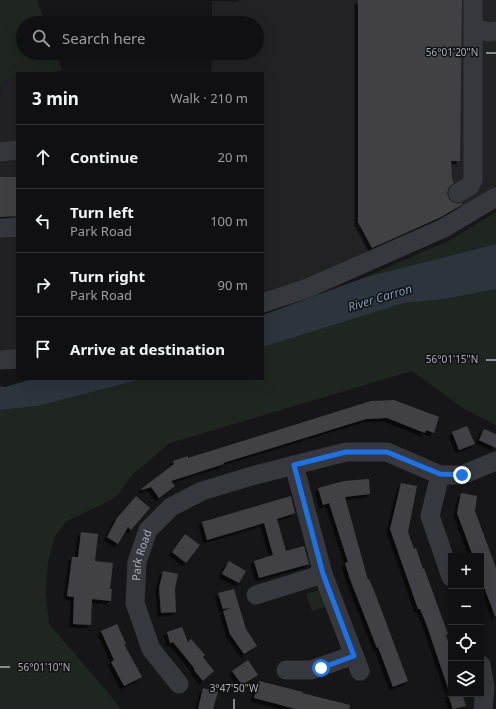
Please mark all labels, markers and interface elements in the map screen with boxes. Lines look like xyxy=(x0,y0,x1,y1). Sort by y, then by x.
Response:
search box xyxy=(16,16,264,60)
icon: search xyxy=(30,27,52,49)
text: Search here xyxy=(62,28,145,48)
text: 56°01'20"N xyxy=(426,45,478,59)
text: 3 min xyxy=(32,87,79,110)
text: Walk · 210 m xyxy=(170,89,248,107)
icon: ahead xyxy=(32,146,54,168)
text: Continue xyxy=(70,147,138,167)
text: 20 m xyxy=(218,148,248,166)
text: Turn left xyxy=(70,202,134,222)
icon: left xyxy=(32,210,54,232)
text: 100 m xyxy=(210,212,248,230)
text: Park Road xyxy=(70,222,132,240)
text: Turn right xyxy=(70,266,145,286)
icon: right xyxy=(32,274,54,296)
text: 90 m xyxy=(218,276,248,294)
water label: River Carron xyxy=(346,280,414,315)
text: Park Road xyxy=(70,286,132,304)
icon: arrive xyxy=(32,338,54,360)
text: Arrive at destination xyxy=(70,339,225,359)
text: 56°01'15"N xyxy=(426,352,478,366)
route end xyxy=(453,466,471,484)
street label: Park Road xyxy=(128,528,155,581)
map controls xyxy=(448,553,484,697)
button: + xyxy=(448,553,484,589)
button: − xyxy=(448,589,484,625)
button: locate xyxy=(448,625,484,661)
route start xyxy=(312,659,330,677)
text: 56°01'10"N xyxy=(18,660,70,674)
button: layers xyxy=(448,661,484,697)
text: 3°47'50"W xyxy=(210,681,259,695)

